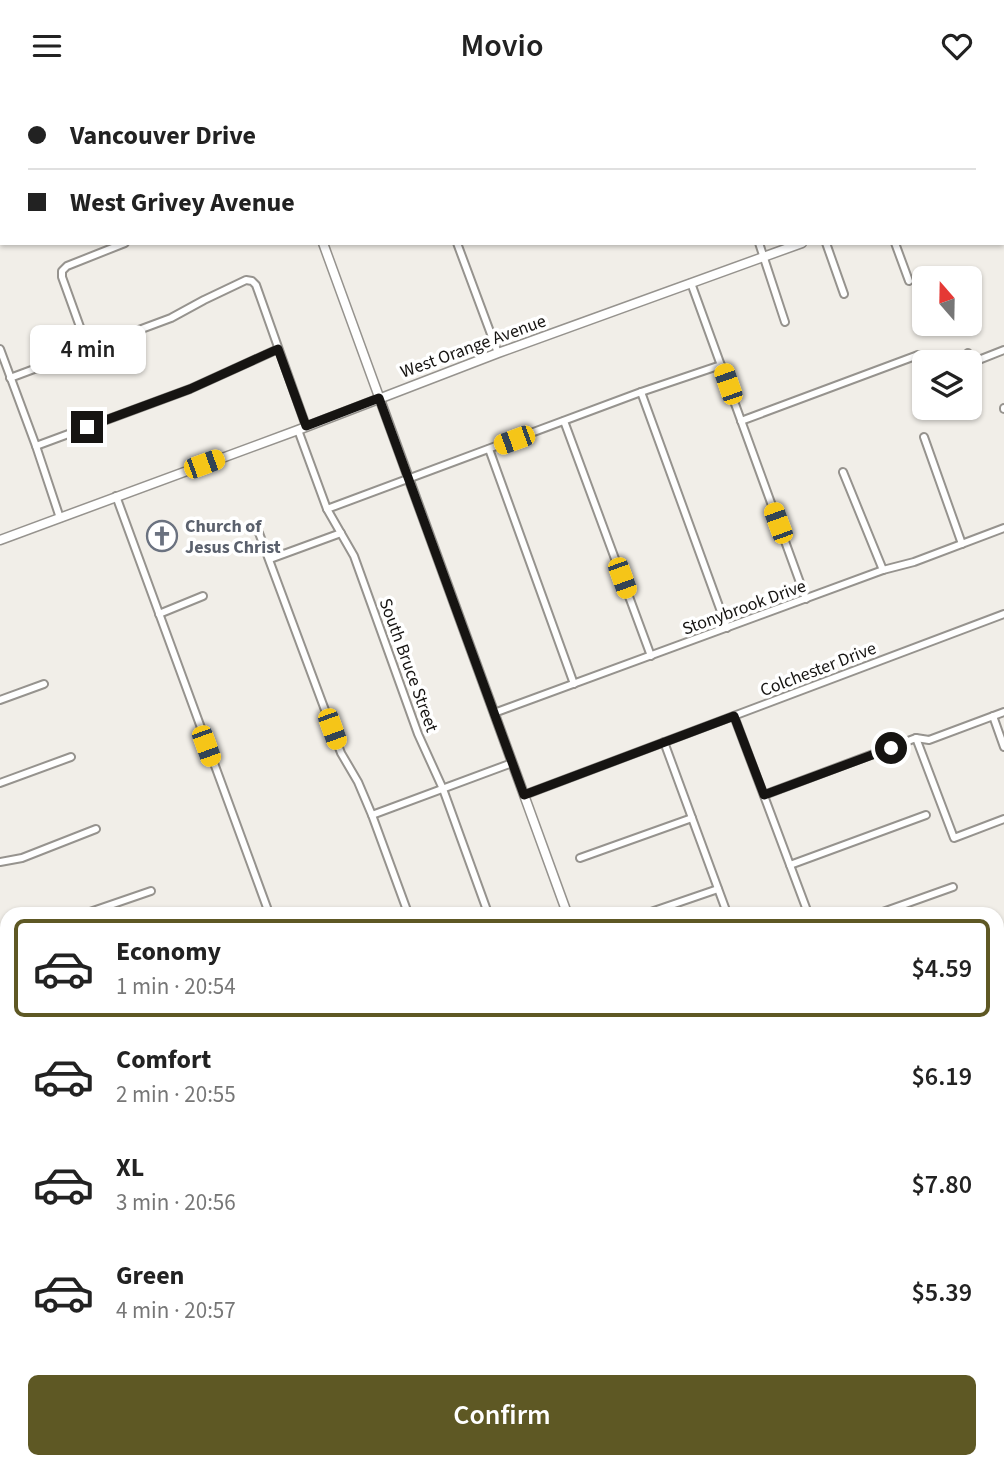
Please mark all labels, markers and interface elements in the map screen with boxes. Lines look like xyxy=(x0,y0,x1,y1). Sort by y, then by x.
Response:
text: Movio xyxy=(460,23,544,69)
icon: menu xyxy=(28,27,66,65)
icon: heart xyxy=(938,27,976,65)
text: Vancouver Drive xyxy=(70,117,256,154)
text: West Grivey Avenue xyxy=(70,184,295,221)
north arrow xyxy=(912,266,982,336)
map controls xyxy=(912,266,982,420)
street label: West Orange Avenue xyxy=(397,308,550,384)
callout: 4 min xyxy=(29,325,145,375)
text: 4 min xyxy=(61,333,115,366)
button: layers xyxy=(912,350,982,420)
car xyxy=(712,361,745,407)
route end xyxy=(71,411,103,443)
car xyxy=(491,423,538,457)
car xyxy=(181,447,228,481)
car xyxy=(761,500,796,546)
place label: Church of Jesus Christ xyxy=(185,514,281,560)
church icon: Church of Jesus Christ xyxy=(145,519,179,553)
car xyxy=(605,555,640,601)
street label: Stonybrook Drive xyxy=(679,573,810,641)
street label: South Bruce Street xyxy=(373,595,444,736)
street label: Colchester Drive xyxy=(757,636,880,703)
car xyxy=(315,706,350,752)
car xyxy=(189,723,224,769)
route start xyxy=(875,732,907,764)
text: Economy xyxy=(116,933,221,970)
icon: car xyxy=(32,937,95,1000)
text: $4.59 xyxy=(911,950,972,987)
text: 1 min · 20:54 xyxy=(116,970,236,1003)
text: Comfort xyxy=(116,1041,211,1078)
icon: car xyxy=(32,1045,95,1108)
text: $6.19 xyxy=(911,1058,972,1095)
text: 2 min · 20:55 xyxy=(116,1078,236,1111)
text: XL xyxy=(116,1149,144,1186)
icon: car xyxy=(32,1153,95,1216)
text: $7.80 xyxy=(911,1166,972,1203)
text: 3 min · 20:56 xyxy=(116,1186,236,1219)
text: Green xyxy=(116,1257,184,1294)
icon: car xyxy=(32,1261,95,1324)
text: $5.39 xyxy=(911,1274,972,1311)
text: 4 min · 20:57 xyxy=(116,1294,236,1327)
button: Confirm xyxy=(28,1375,976,1455)

